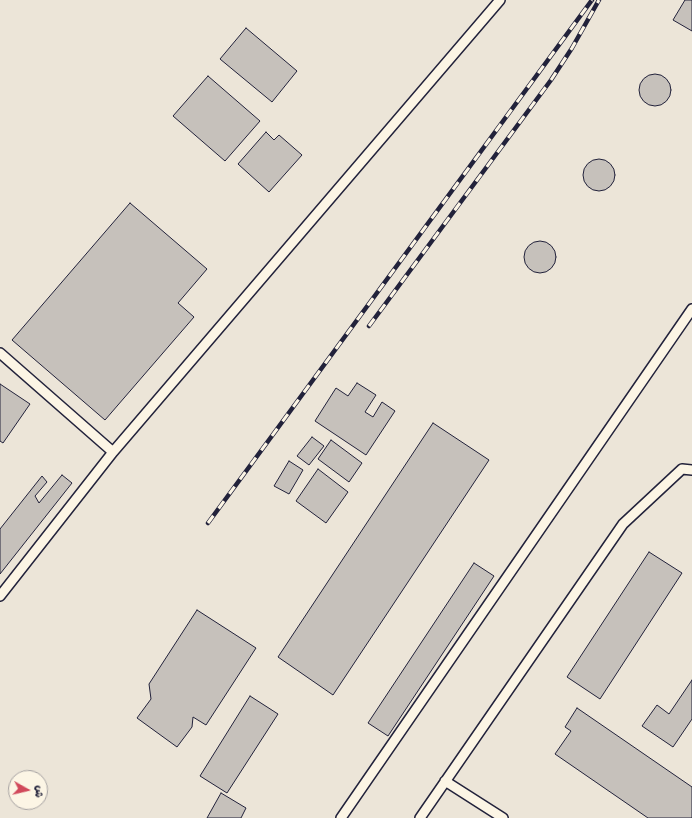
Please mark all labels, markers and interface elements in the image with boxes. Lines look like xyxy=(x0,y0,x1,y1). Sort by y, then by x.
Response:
north arrow xyxy=(8,770,48,810)
text: ش xyxy=(29,784,50,799)

